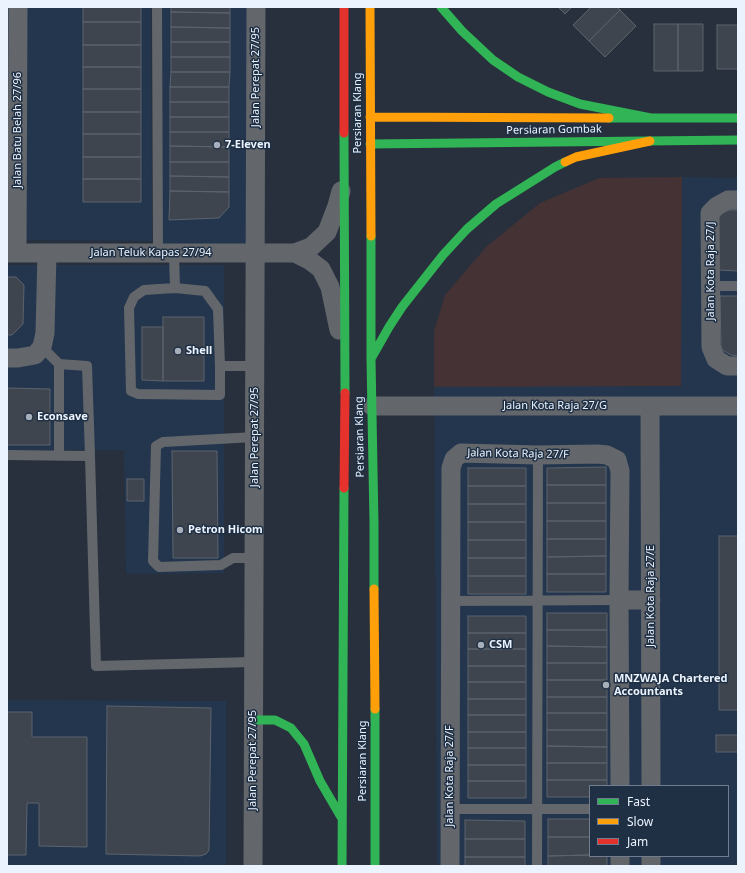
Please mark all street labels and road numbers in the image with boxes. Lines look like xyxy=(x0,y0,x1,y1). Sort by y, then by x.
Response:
street label: Jalan Perepat 27/95 xyxy=(249,27,263,127)
street label: Jalan Batu Belah 27/96 xyxy=(11,72,25,188)
street label: Persiaran Klang xyxy=(351,72,365,154)
street label: Persiaran Gombak xyxy=(506,123,602,137)
street label: Jalan Kota Raja 27/J xyxy=(704,222,718,320)
street label: Jalan Teluk Kapas 27/94 xyxy=(90,246,212,260)
street label: Jalan Perepat 27/95 xyxy=(248,387,262,487)
street label: Persiaran Klang xyxy=(353,396,367,478)
street label: Jalan Kota Raja 27/G xyxy=(503,399,607,413)
street label: Jalan Kota Raja 27/F xyxy=(467,447,569,461)
street label: Jalan Kota Raja 27/E xyxy=(644,545,658,647)
street label: Jalan Perepat 27/95 xyxy=(246,710,260,810)
street label: Persiaran Klang xyxy=(356,720,370,802)
street label: Jalan Kota Raja 27/F xyxy=(443,725,457,827)

